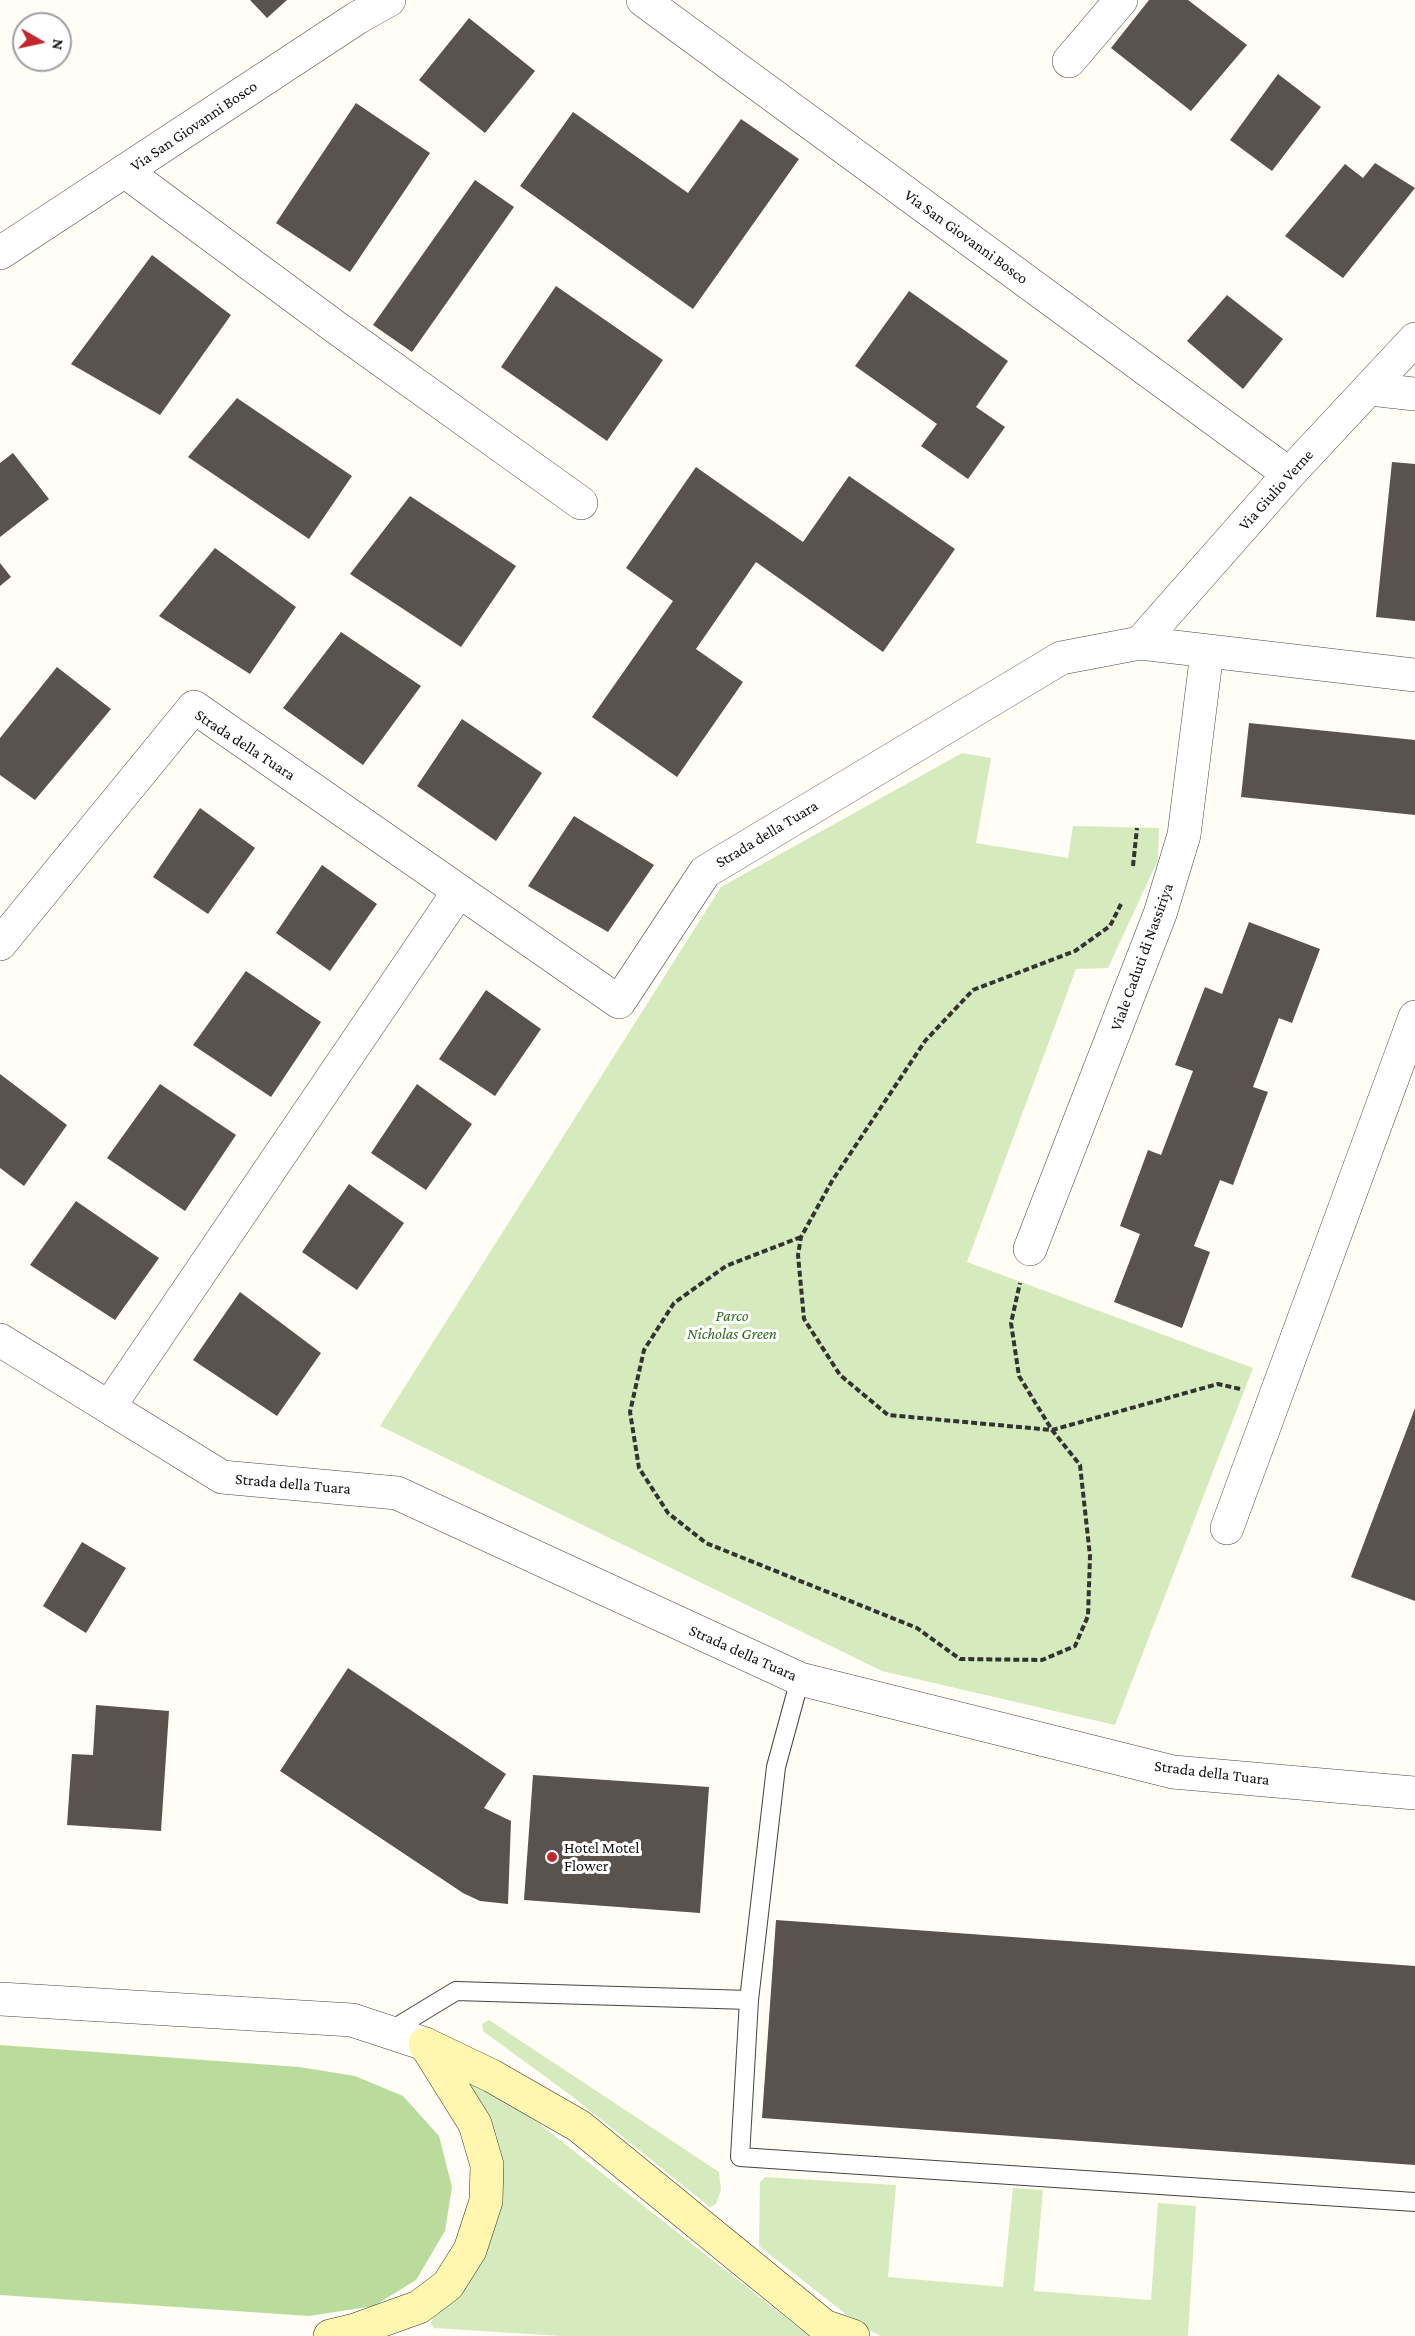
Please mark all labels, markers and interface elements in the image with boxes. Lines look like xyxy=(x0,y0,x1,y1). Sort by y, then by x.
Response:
north arrow xyxy=(12,12,72,72)
text: N xyxy=(49,38,68,51)
street label: Via San Giovanni Bosco xyxy=(127,76,261,176)
street label: Via San Giovanni Bosco xyxy=(900,186,1032,288)
street label: Via Giulio Verne xyxy=(1235,446,1317,534)
street label: Strada della Tuara xyxy=(191,705,299,785)
street label: Strada della Tuara xyxy=(712,796,822,872)
street label: Viale Caduti di Nassiriya xyxy=(1106,881,1178,1033)
park label: Parco Nicholas Green xyxy=(687,1306,777,1344)
street label: Strada della Tuara xyxy=(234,1469,352,1499)
street label: Strada della Tuara xyxy=(686,1621,800,1685)
street label: Strada della Tuara xyxy=(1153,1756,1271,1790)
place label: Hotel Motel Flower xyxy=(564,1838,640,1876)
marker: Hotel Motel Flower xyxy=(545,1850,559,1864)

